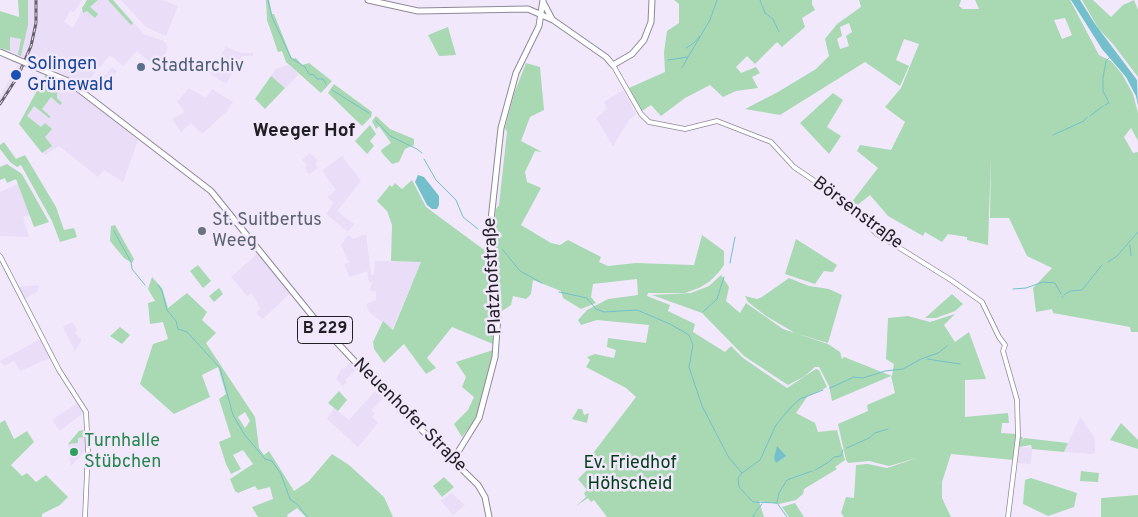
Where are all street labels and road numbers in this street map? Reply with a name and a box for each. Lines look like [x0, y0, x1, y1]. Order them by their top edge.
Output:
street label: Börsenstraße [808, 173, 906, 255]
street label: Platzhofstraße [480, 217, 508, 335]
road number: B 229 [298, 316, 352, 344]
street label: Neuenhofer Straße [348, 355, 470, 477]

